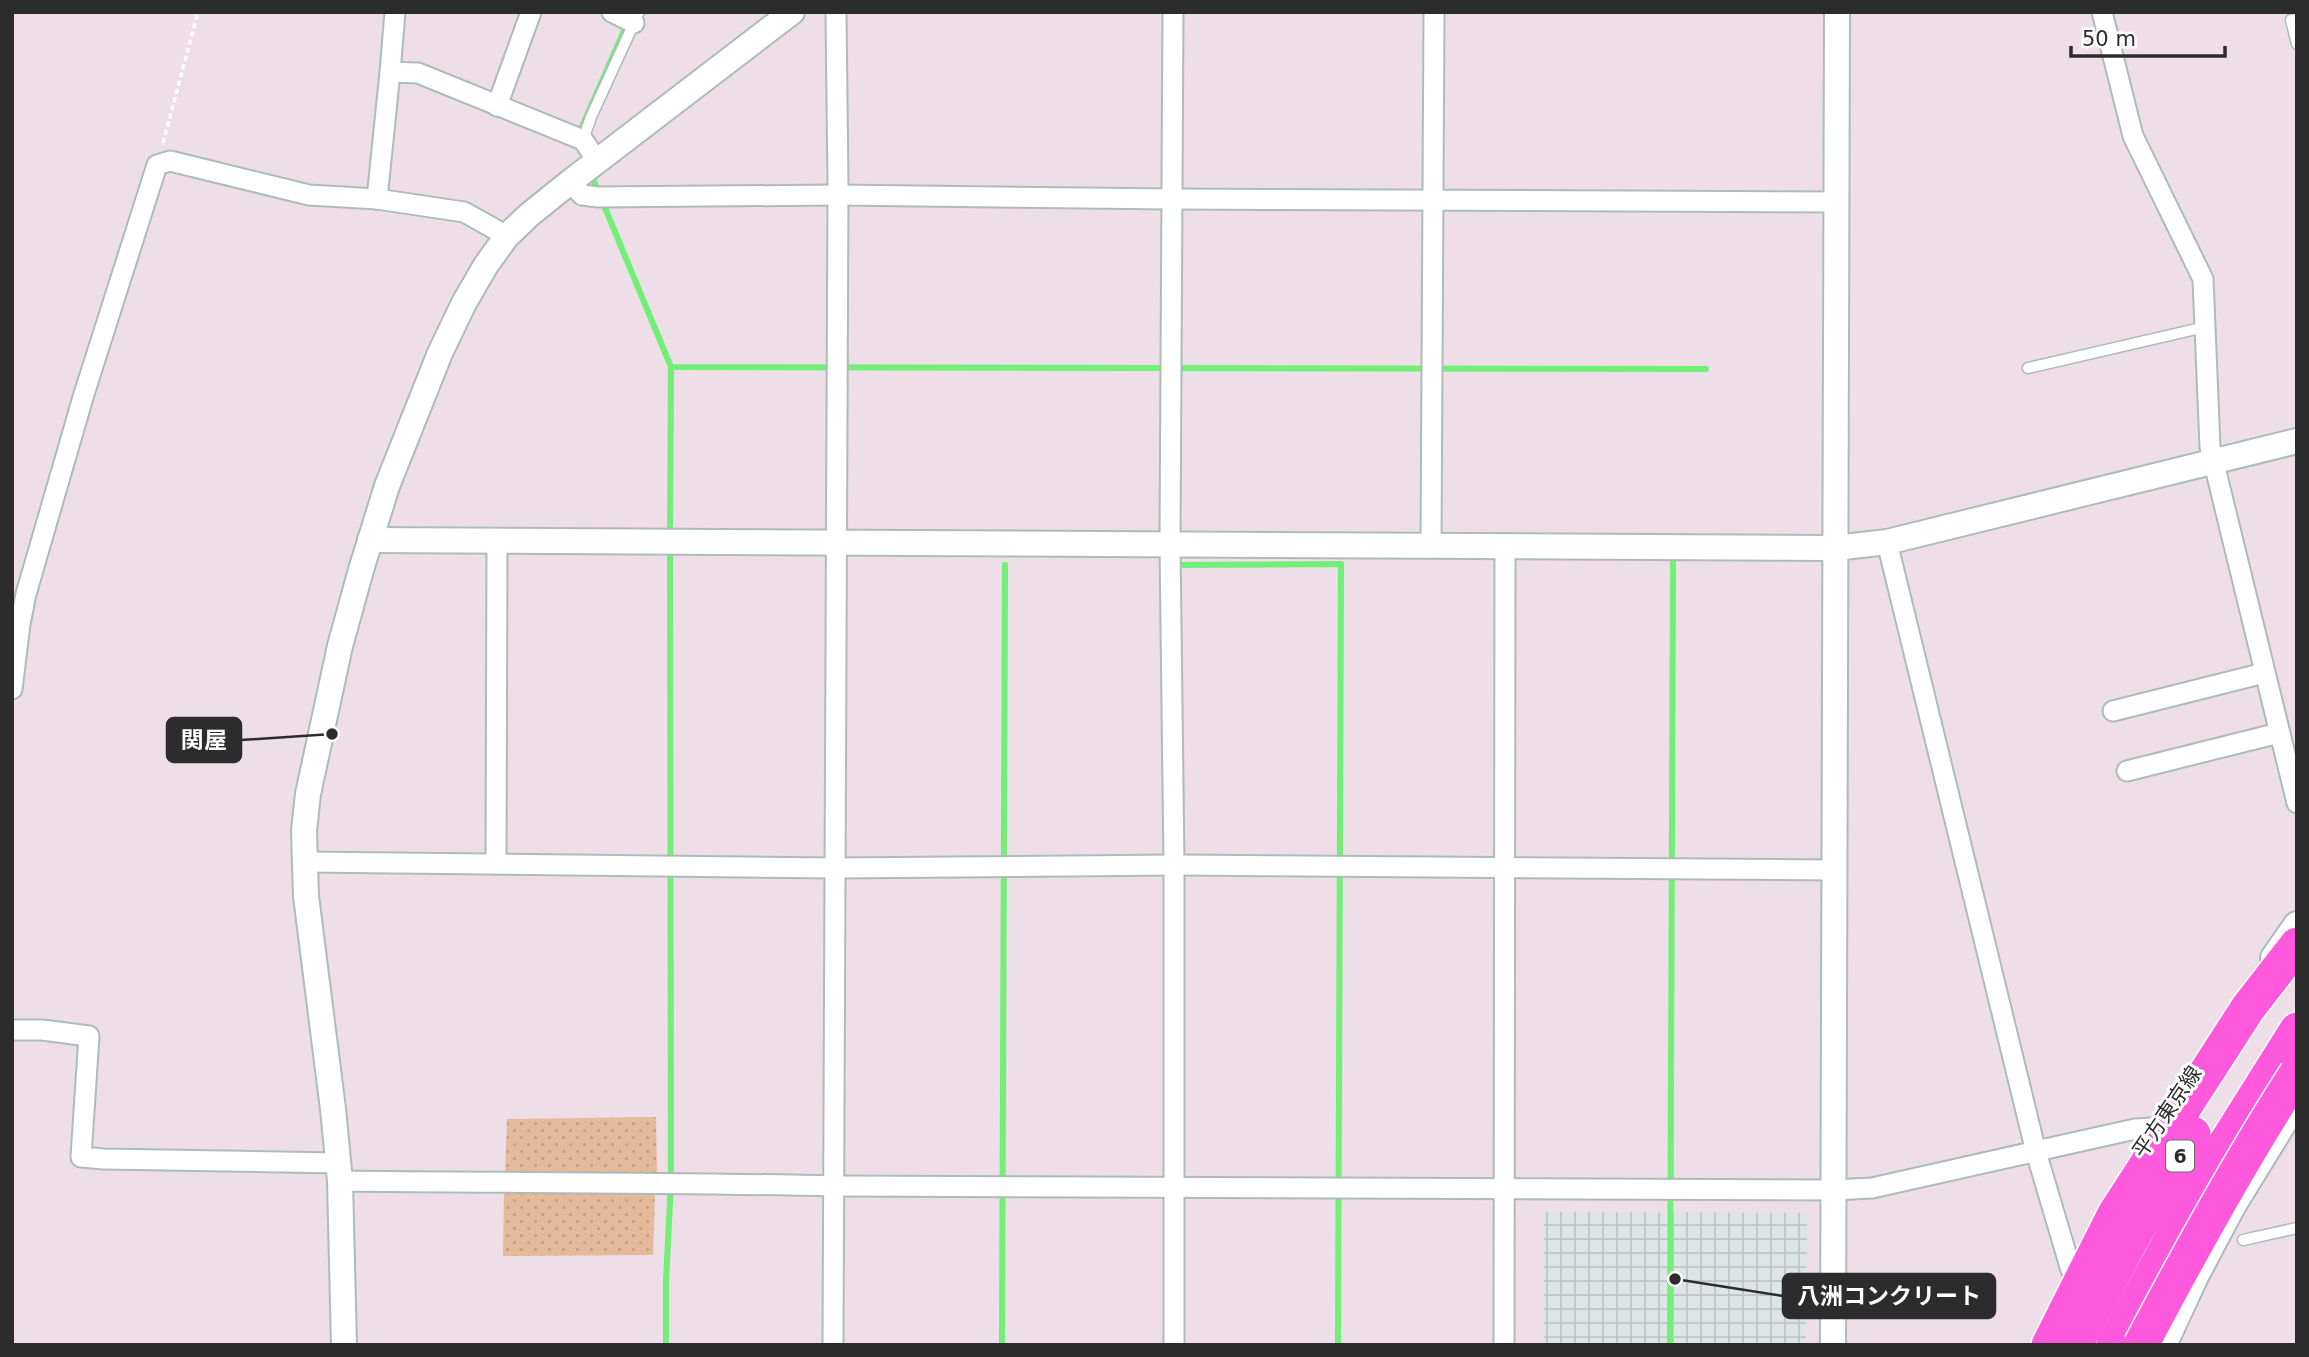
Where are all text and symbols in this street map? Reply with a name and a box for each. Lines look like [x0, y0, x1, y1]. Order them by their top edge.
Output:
scale bar [2071, 14, 2225, 58]
text: 50 m [2082, 27, 2136, 51]
callout: 関屋 [167, 718, 241, 762]
text: 関屋 [181, 727, 227, 753]
street label: 平方東京線 [2128, 1062, 2206, 1162]
road number: 6 [2166, 1140, 2194, 1172]
callout: 八洲コンクリート [1783, 1274, 1995, 1318]
text: 八洲コンクリート [1797, 1283, 1981, 1309]

